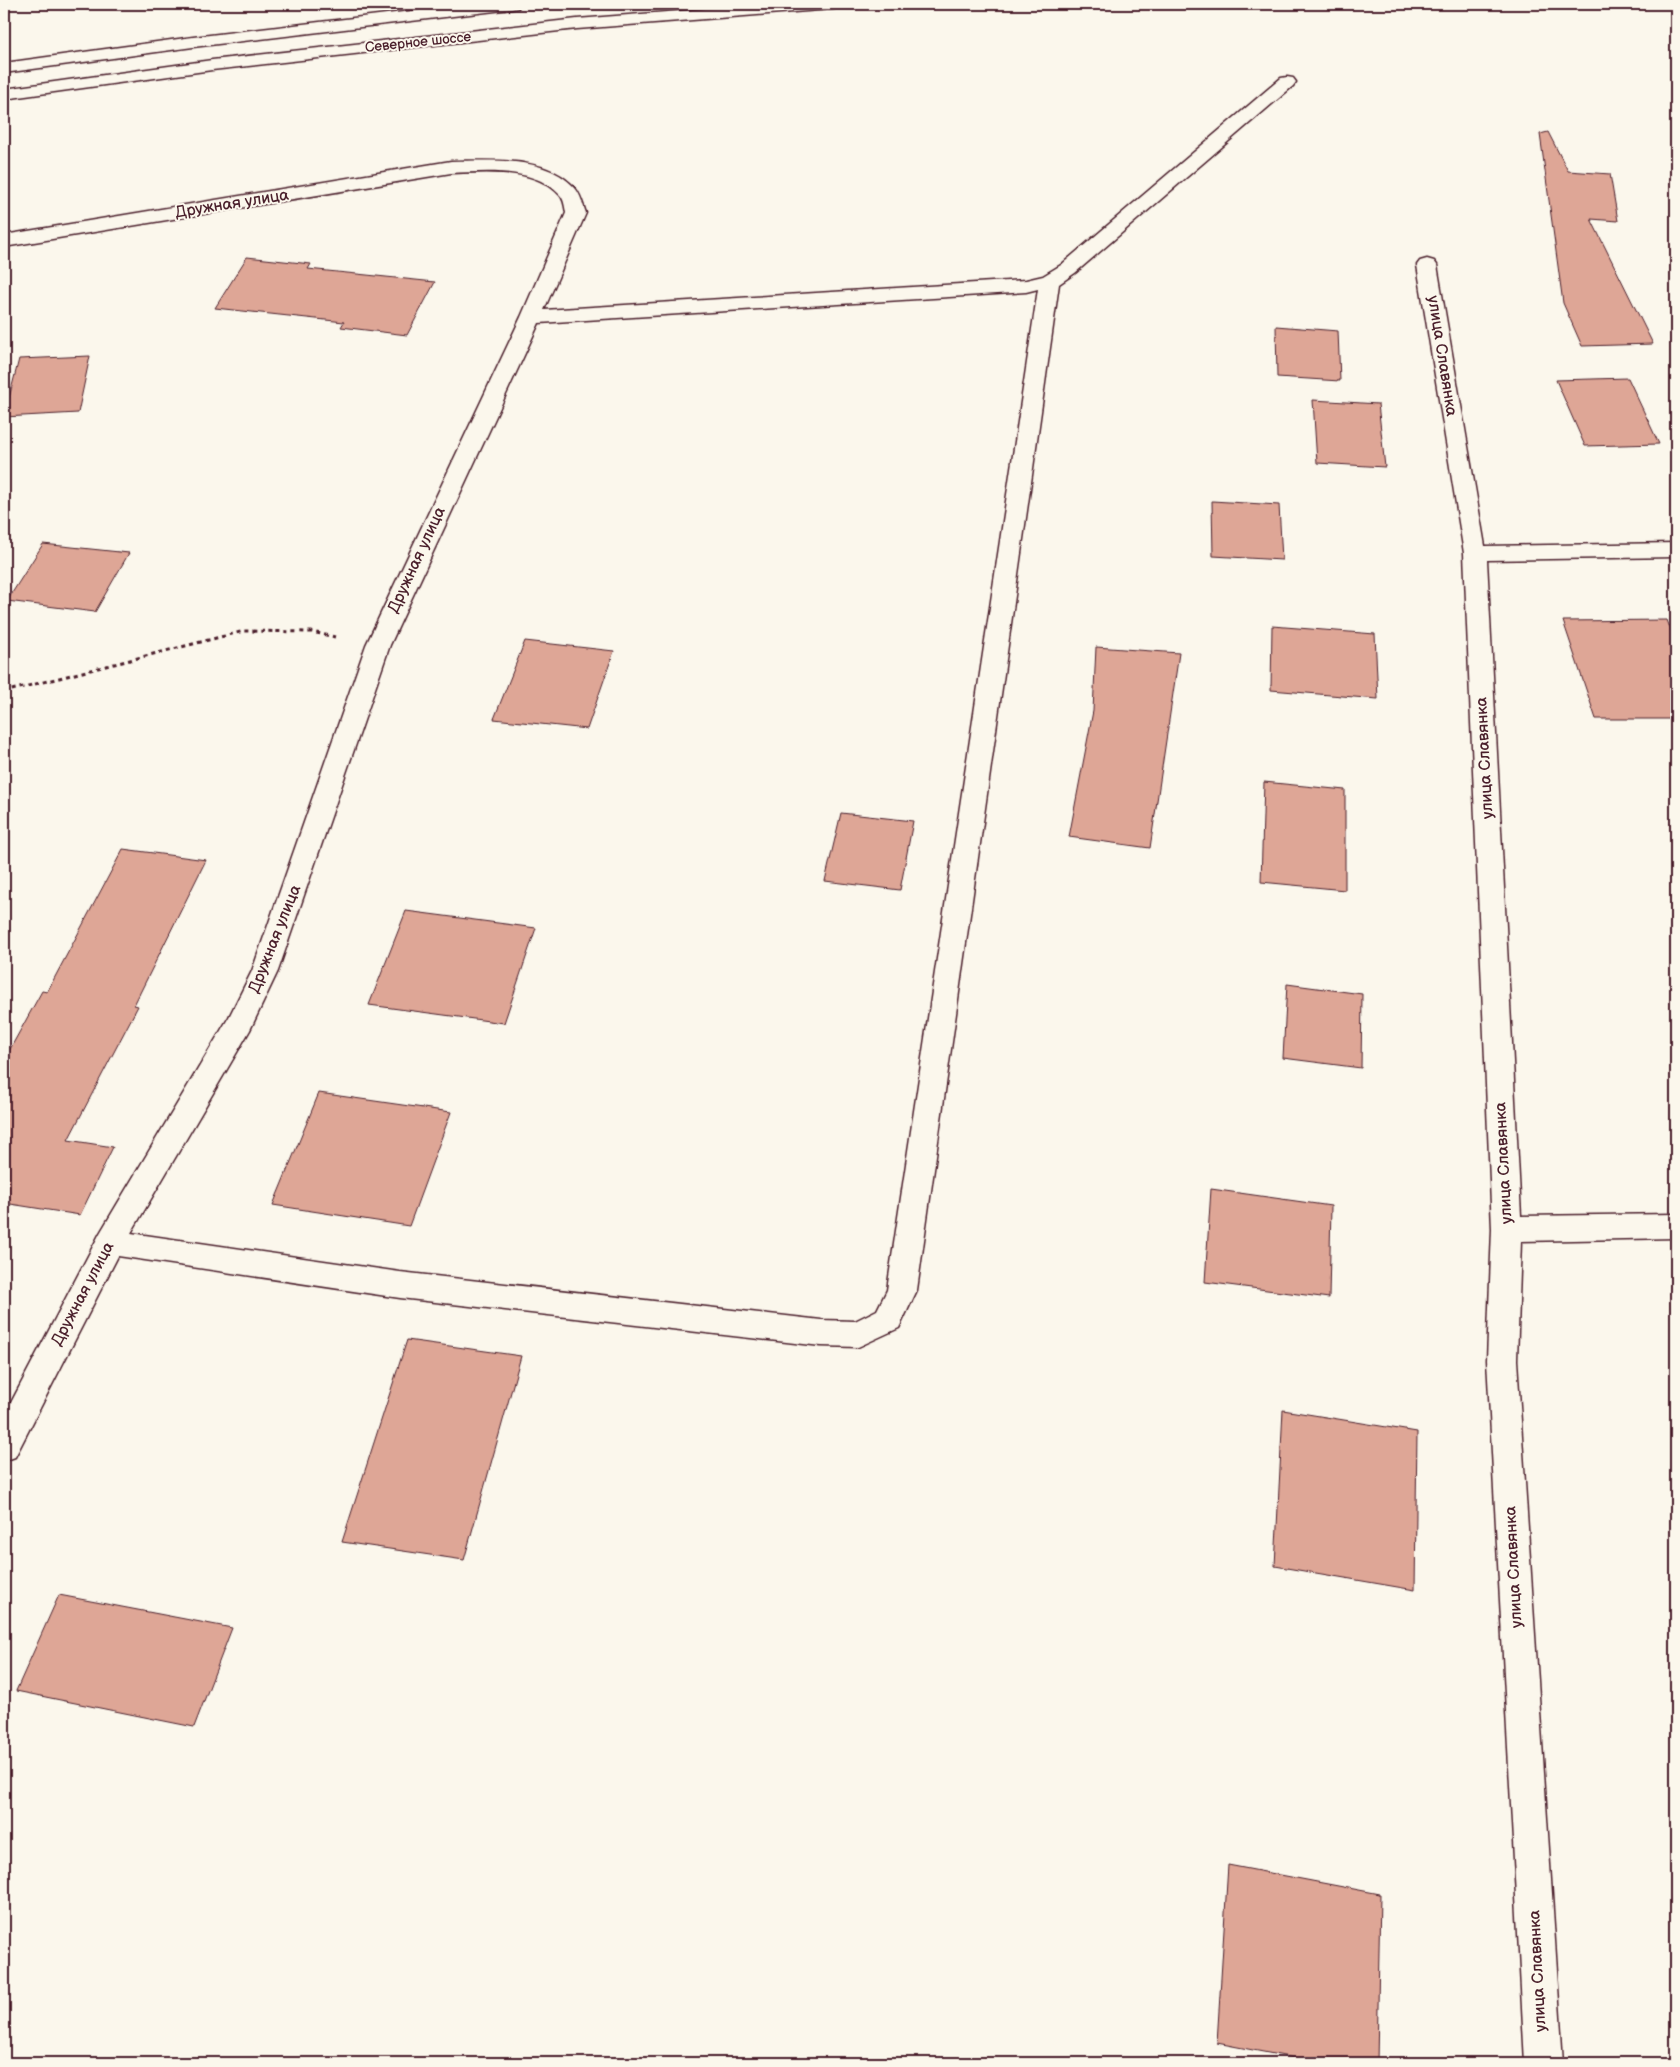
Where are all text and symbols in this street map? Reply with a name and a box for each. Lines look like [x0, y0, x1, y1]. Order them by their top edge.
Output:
street label: Северное шоссе [364, 28, 472, 56]
street label: Дружная улица [174, 186, 291, 222]
street label: улица Славянка [1423, 294, 1461, 418]
street label: Дружная улица [384, 503, 450, 616]
street label: улица Славянка [1472, 696, 1498, 819]
street label: Дружная улица [245, 882, 306, 996]
street label: улица Славянка [1491, 1101, 1517, 1224]
street label: Дружная улица [48, 1238, 119, 1349]
street label: улица Славянка [1501, 1505, 1527, 1628]
street label: улица Славянка [1525, 1909, 1551, 2032]

